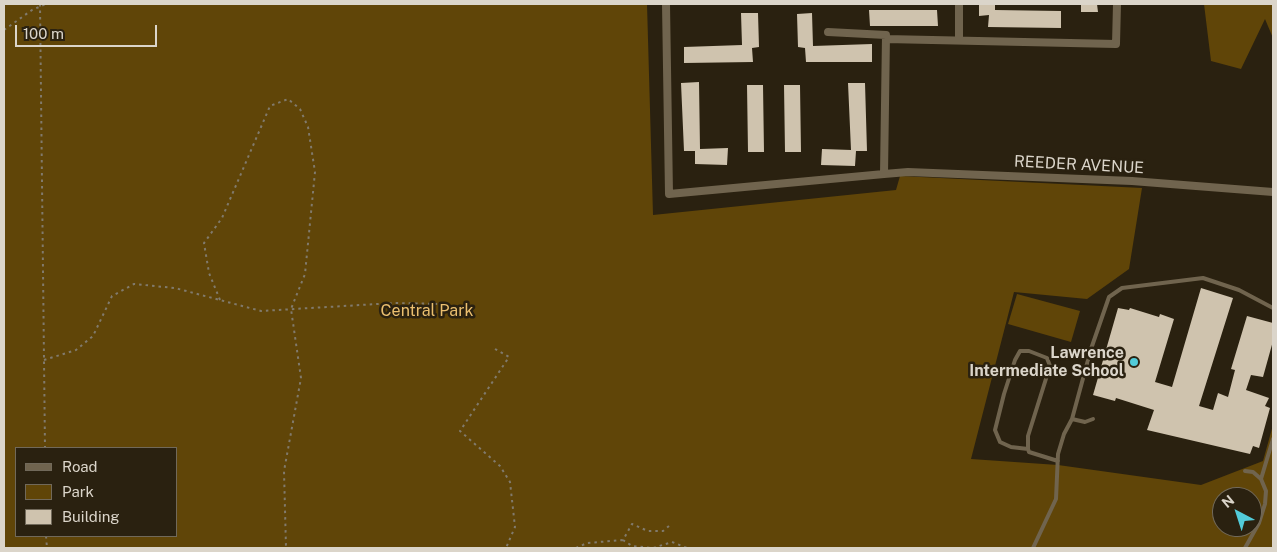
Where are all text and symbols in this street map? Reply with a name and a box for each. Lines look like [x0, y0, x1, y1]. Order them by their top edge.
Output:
scale bar [18, 15, 160, 47]
text: 100 m [23, 25, 64, 42]
street label: REEDER AVENUE [1013, 152, 1145, 178]
park label: Central Park [381, 301, 473, 321]
place label: Lawrence Intermediate School [969, 343, 1124, 381]
marker: Lawrence Intermediate School [1128, 356, 1140, 368]
legend [15, 447, 178, 537]
text: Road [62, 458, 98, 475]
text: Park [62, 483, 94, 500]
north arrow [1212, 487, 1262, 537]
text: N [1219, 492, 1237, 511]
text: Building [62, 508, 120, 525]

